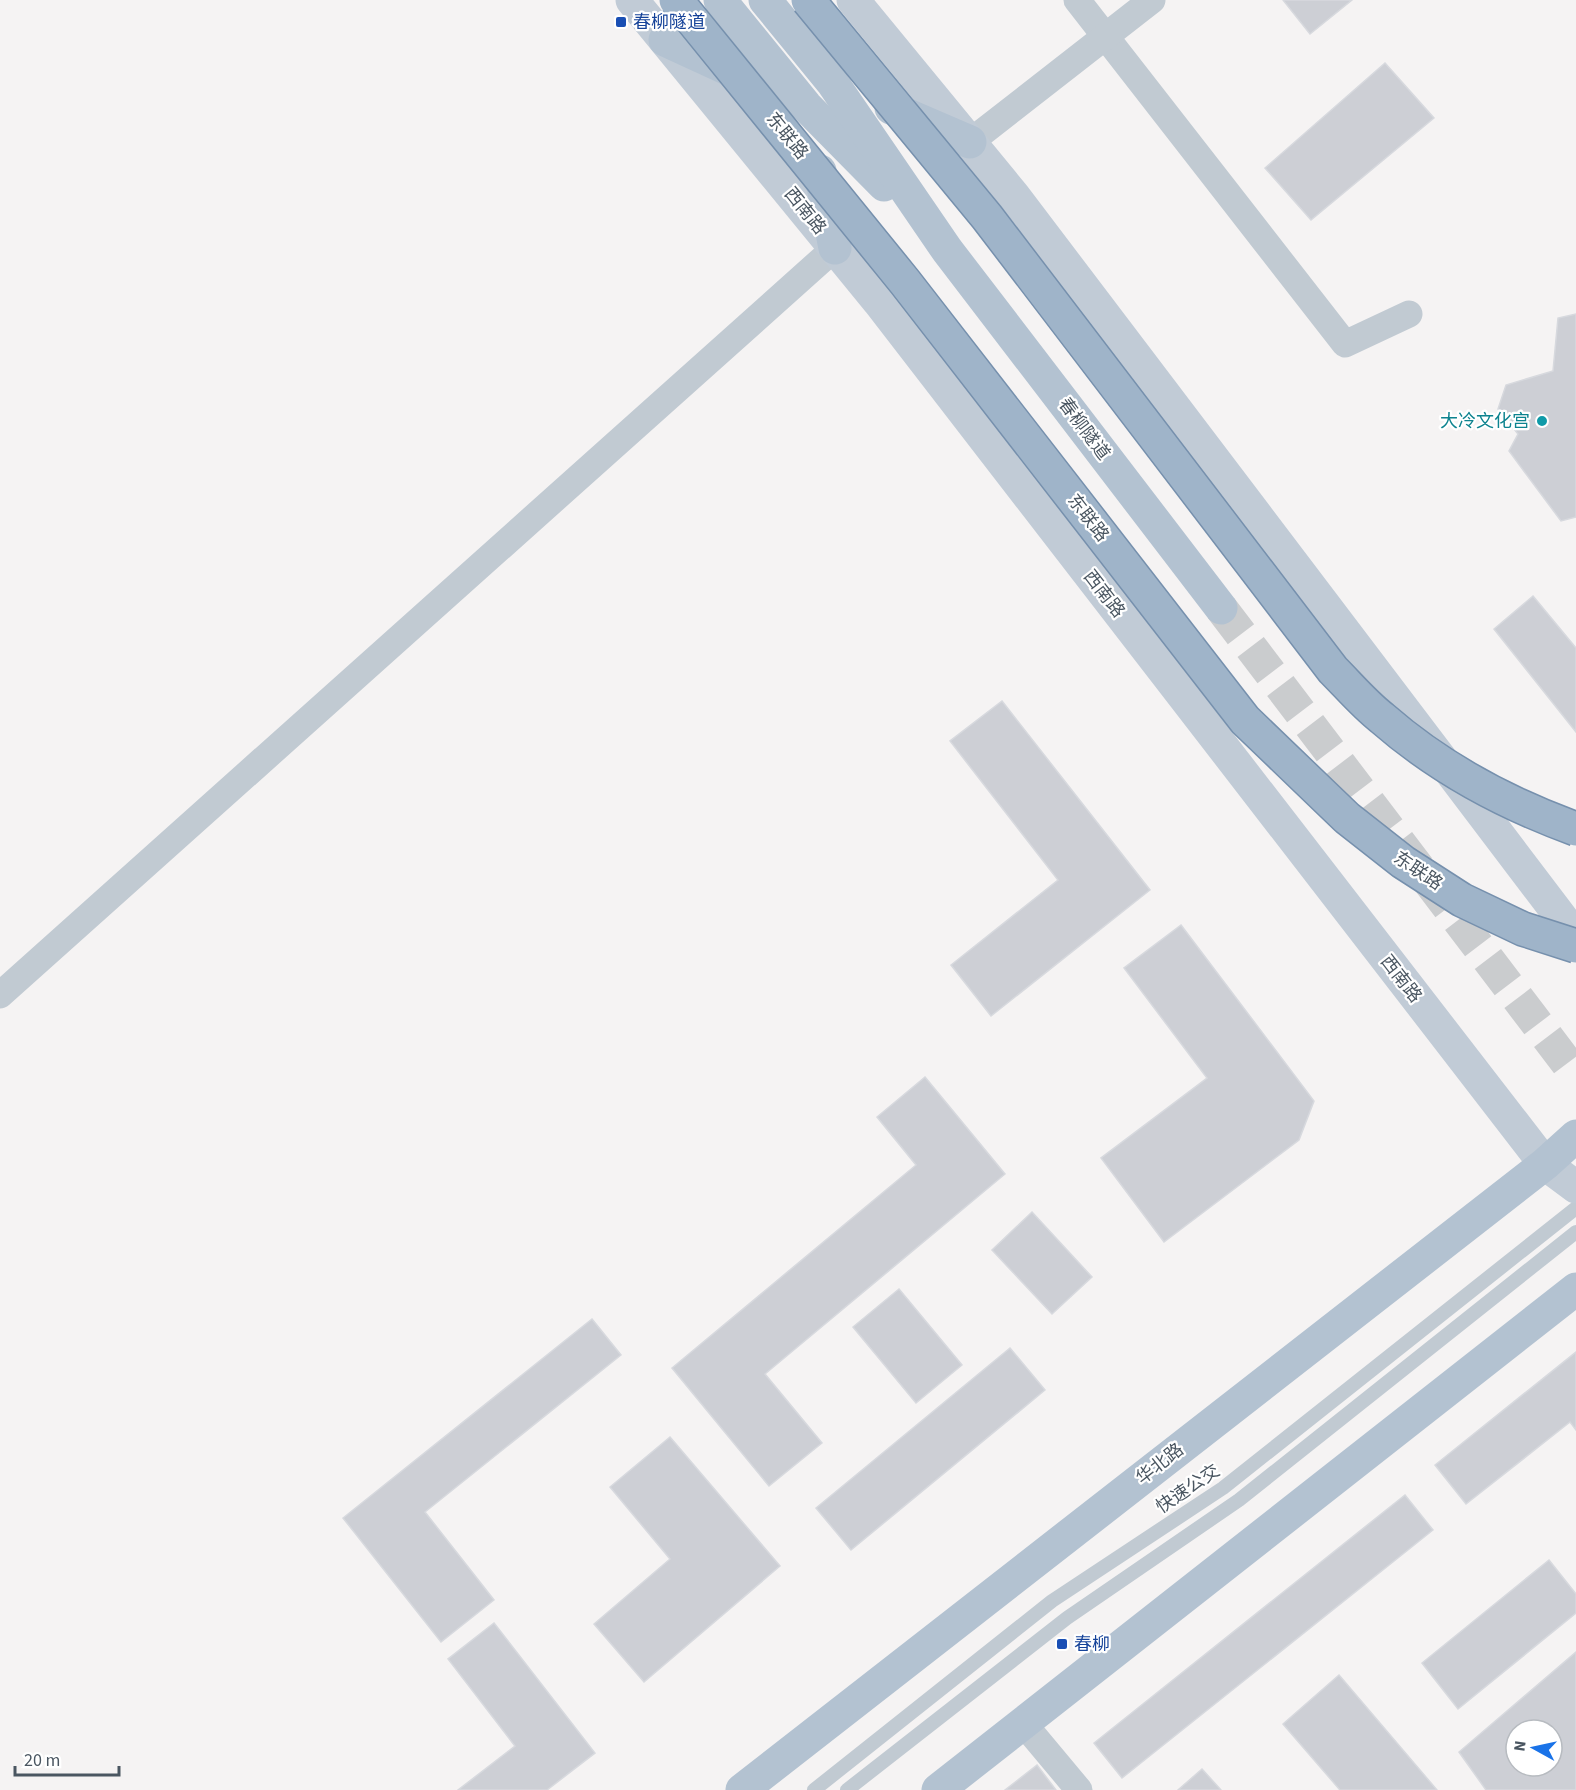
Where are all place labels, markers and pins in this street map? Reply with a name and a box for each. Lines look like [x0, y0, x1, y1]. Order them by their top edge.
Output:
place label: 春柳隧道 [633, 10, 705, 35]
marker: 春柳隧道 [614, 15, 628, 29]
place label: 大冷文化宫 [1440, 409, 1530, 434]
marker: 大冷文化宫 [1535, 414, 1549, 428]
place label: 春柳 [1074, 1632, 1110, 1657]
marker: 春柳 [1055, 1637, 1069, 1651]

